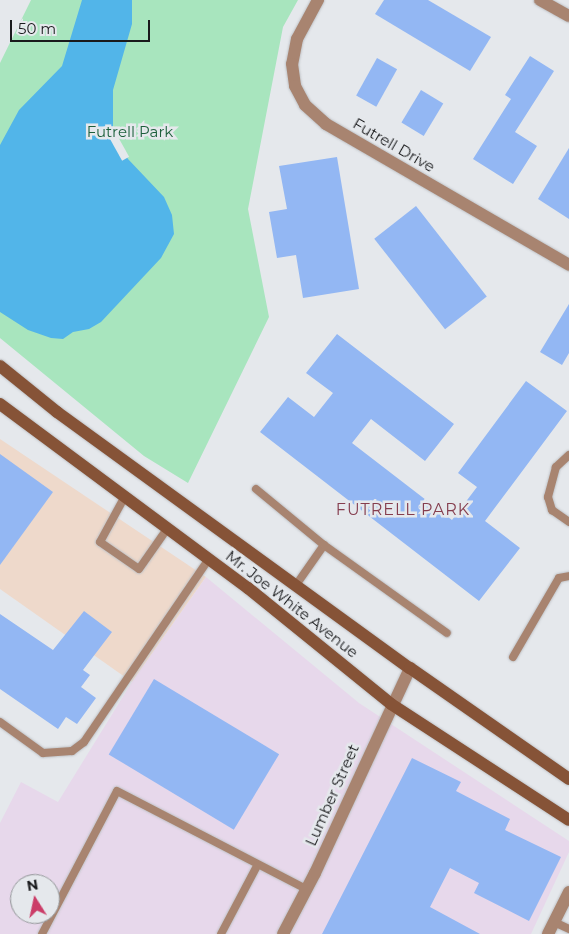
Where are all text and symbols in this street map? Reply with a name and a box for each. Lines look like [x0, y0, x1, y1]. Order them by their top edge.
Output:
scale bar [12, 10, 152, 42]
text: 50 m [18, 19, 56, 38]
street label: Futrell Drive [350, 114, 438, 176]
park label: Futrell Park [87, 123, 173, 141]
district label: FUTRELL PARK [334, 500, 472, 520]
street label: Mr. Joe White Avenue [222, 547, 362, 661]
street label: Lumber Street [302, 741, 362, 849]
north arrow [10, 874, 60, 924]
text: N [25, 875, 40, 895]

